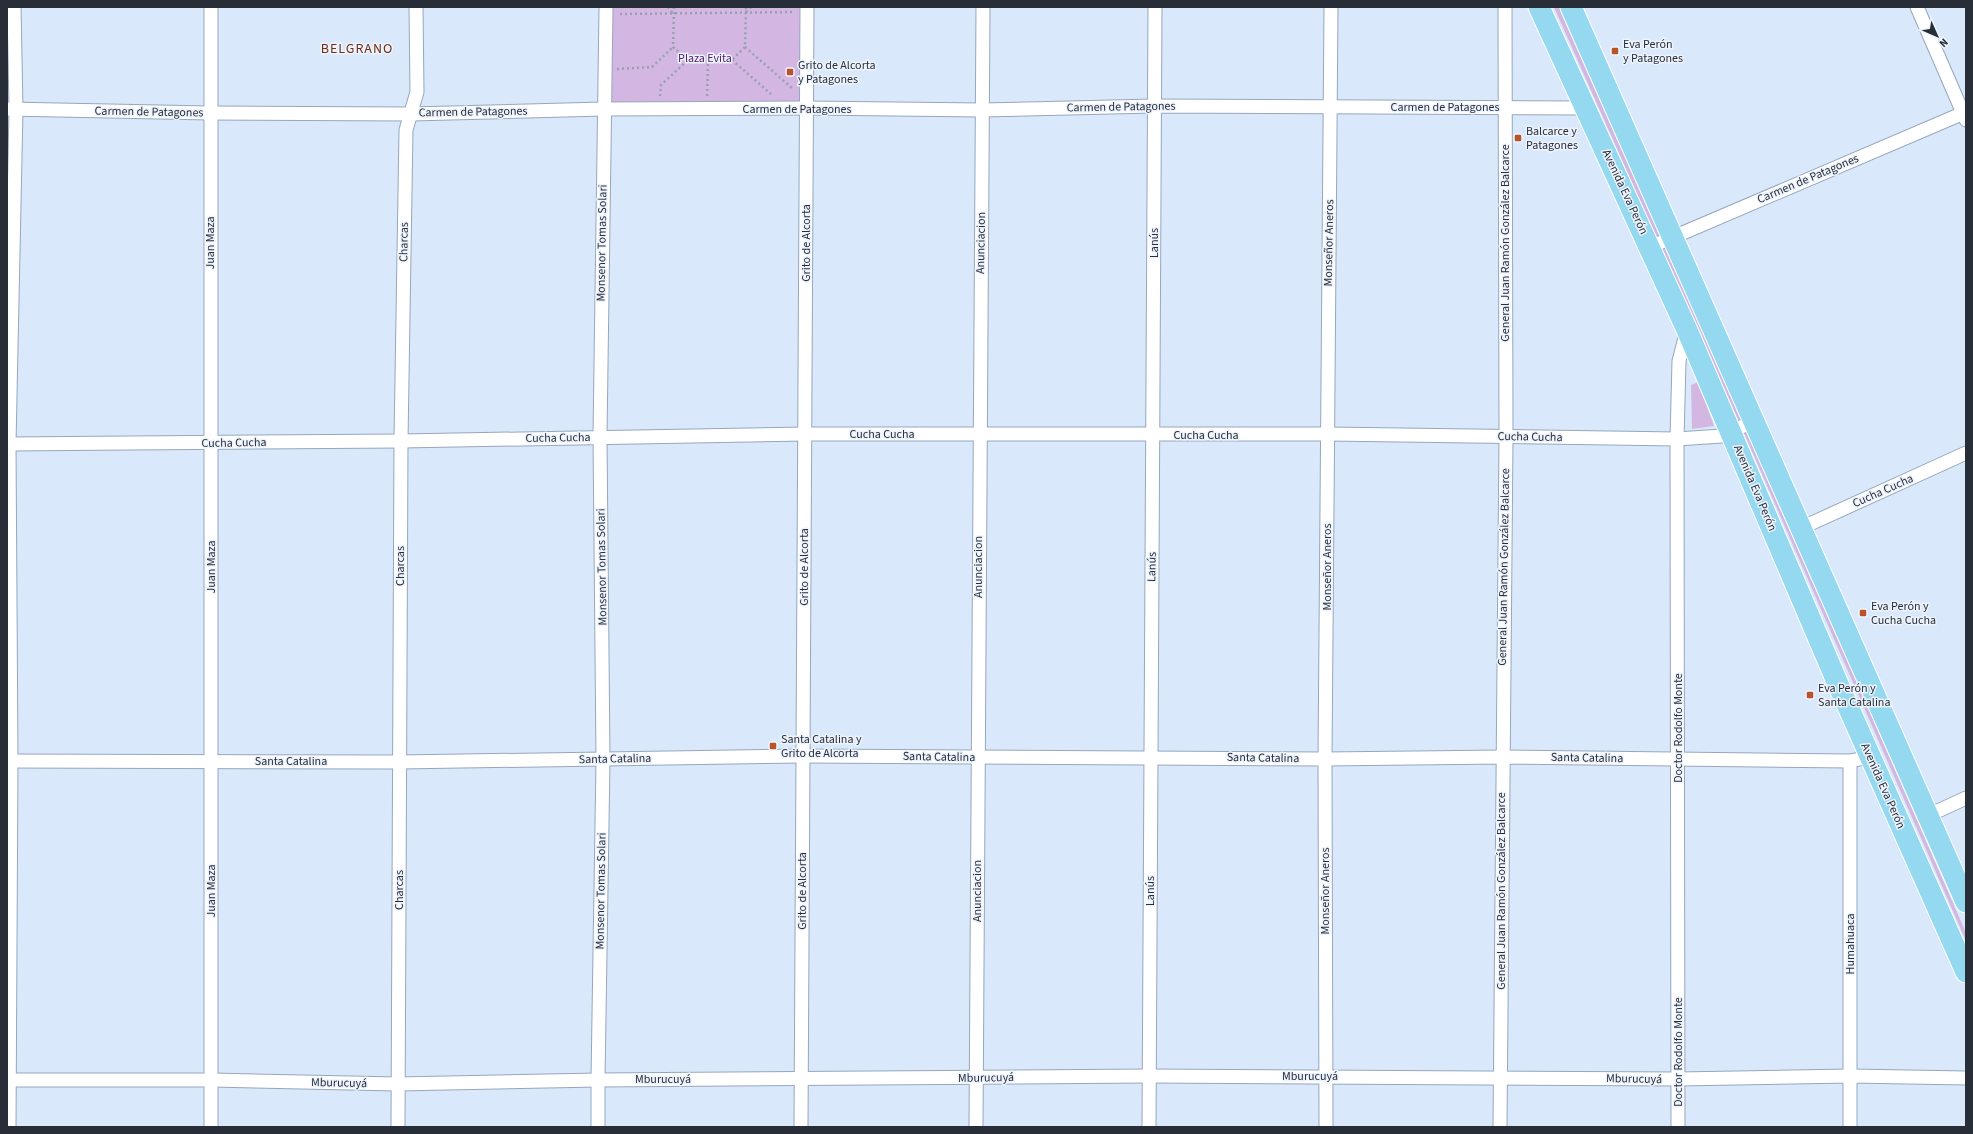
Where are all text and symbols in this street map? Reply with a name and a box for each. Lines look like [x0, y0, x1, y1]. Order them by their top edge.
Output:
north arrow [1917, 16, 1957, 56]
text: N [1936, 35, 1952, 51]
place label: Eva Perón y Patagones [1623, 36, 1683, 67]
district label: BELGRANO [321, 39, 393, 59]
marker: Eva Perón y Patagones [1610, 46, 1620, 56]
park label: Plaza Evita [678, 50, 732, 67]
place label: Grito de Alcorta y Patagones [798, 57, 876, 88]
marker: Grito de Alcorta y Patagones [785, 67, 795, 77]
street label: Carmen de Patagones [1066, 98, 1176, 116]
street label: Carmen de Patagones [1391, 99, 1499, 116]
street label: Carmen de Patagones [743, 101, 851, 118]
street label: Carmen de Patagones [94, 103, 204, 121]
street label: Carmen de Patagones [418, 103, 528, 121]
place label: Balcarce y Patagones [1526, 123, 1578, 154]
marker: Balcarce y Patagones [1513, 133, 1523, 143]
street label: General Juan Ramón González Balcarce [1497, 144, 1514, 342]
street label: Avenida Eva Perón [1598, 147, 1652, 237]
street label: Carmen de Patagones [1755, 150, 1861, 208]
street label: Monsenor Tomas Solari [592, 184, 612, 302]
street label: Monseñor Aneros [1320, 199, 1338, 287]
street label: Grito de Alcorta [798, 204, 815, 282]
street label: Anunciacion [972, 212, 990, 274]
street label: Juan Maza [202, 217, 219, 269]
street label: Charcas [395, 222, 413, 262]
street label: Lanús [1146, 228, 1163, 258]
street label: Cucha Cucha [849, 426, 915, 443]
street label: Cucha Cucha [1173, 427, 1239, 444]
street label: Cucha Cucha [1497, 428, 1563, 446]
street label: Cucha Cucha [525, 429, 591, 447]
street label: Cucha Cucha [201, 434, 267, 452]
street label: Avenida Eva Perón [1729, 442, 1781, 534]
street label: General Juan Ramón González Balcarce [1494, 468, 1514, 666]
street label: Cucha Cucha [1850, 470, 1916, 512]
street label: Monsenor Tomas Solari [592, 508, 612, 626]
street label: Monseñor Aneros [1319, 524, 1336, 611]
street label: Grito de Alcorta [796, 528, 813, 606]
street label: Anunciacion [970, 536, 987, 598]
street label: Juan Maza [203, 541, 220, 593]
street label: Charcas [392, 546, 409, 586]
street label: Lanús [1143, 552, 1161, 582]
place label: Eva Perón y Cucha Cucha [1871, 598, 1936, 629]
marker: Eva Perón y Cucha Cucha [1858, 608, 1868, 618]
street label: Doctor Rodolfo Monte [1670, 673, 1687, 783]
place label: Eva Perón y Santa Catalina [1818, 680, 1890, 711]
marker: Eva Perón y Santa Catalina [1805, 690, 1815, 700]
place label: Santa Catalina y Grito de Alcorta [781, 731, 862, 762]
street label: Avenida Eva Perón [1856, 740, 1910, 832]
marker: Santa Catalina y Grito de Alcorta [768, 741, 778, 751]
street label: Santa Catalina [903, 748, 975, 766]
street label: Santa Catalina [1227, 749, 1299, 767]
street label: Santa Catalina [1551, 749, 1623, 767]
street label: Santa Catalina [579, 750, 651, 768]
street label: Santa Catalina [255, 753, 327, 770]
street label: General Juan Ramón González Balcarce [1493, 792, 1510, 990]
street label: Monsenor Tomas Solari [591, 832, 611, 950]
street label: Monseñor Aneros [1317, 848, 1334, 935]
street label: Grito de Alcorta [794, 852, 811, 930]
street label: Anunciacion [969, 860, 986, 922]
street label: Juan Maza [203, 865, 220, 917]
street label: Charcas [391, 870, 408, 910]
street label: Lanús [1142, 876, 1159, 906]
street label: Humahuaca [1842, 914, 1859, 974]
street label: Doctor Rodolfo Monte [1670, 997, 1687, 1107]
street label: Mburucuyá [1282, 1068, 1338, 1085]
street label: Mburucuyá [958, 1069, 1014, 1087]
street label: Mburucuyá [1606, 1070, 1662, 1088]
street label: Mburucuyá [635, 1071, 691, 1088]
street label: Mburucuyá [311, 1074, 367, 1092]

